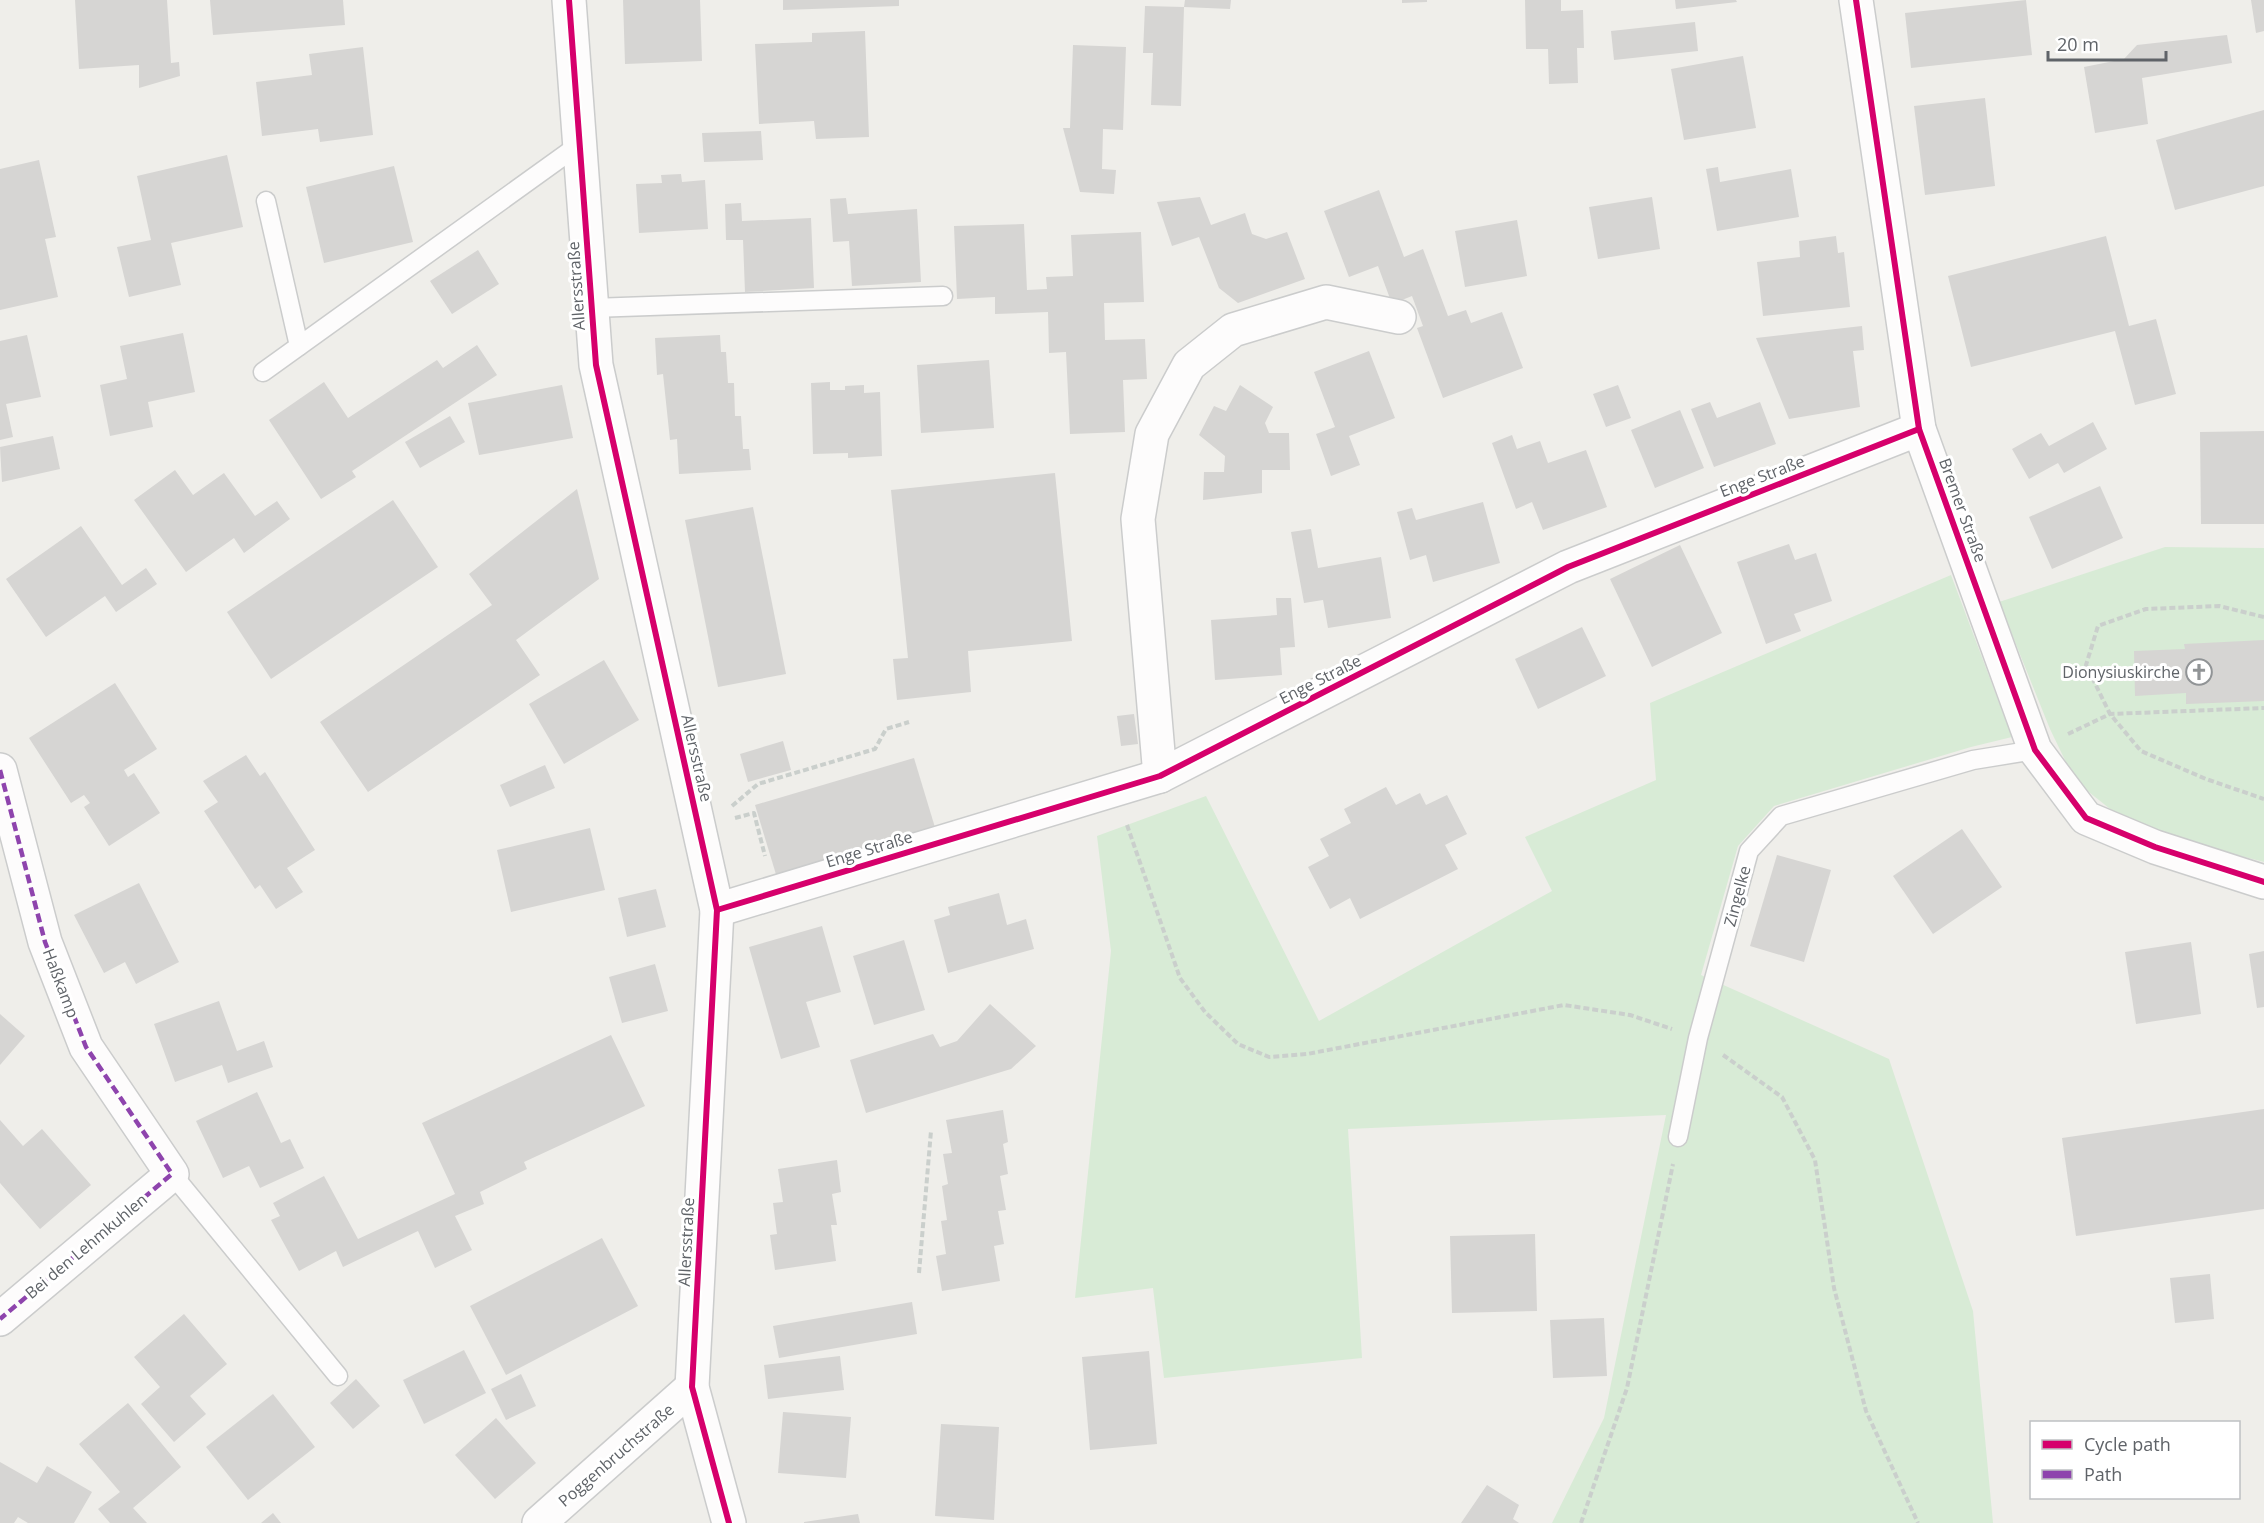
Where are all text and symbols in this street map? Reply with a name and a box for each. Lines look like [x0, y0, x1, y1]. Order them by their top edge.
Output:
scale bar [2048, 24, 2166, 62]
text: 20 m [2057, 32, 2099, 56]
street label: Allersstraße [562, 241, 590, 331]
street label: Enge Straße [1716, 450, 1808, 502]
street label: Bremer Straße [1934, 455, 1992, 565]
street label: Enge Straße [1275, 649, 1365, 709]
church icon: Dionysiuskirche [2184, 657, 2214, 687]
place label: Dionysiuskirche [2062, 661, 2180, 683]
street label: Allersstraße [676, 712, 718, 804]
street label: Enge Straße [823, 825, 915, 873]
street label: Zingelke [1718, 863, 1756, 929]
street label: Haßkamp [38, 945, 84, 1021]
street label: Bei den Lehmkuhlen [20, 1188, 152, 1304]
street label: Allersstraße [673, 1197, 699, 1287]
street label: Poggenbruchstraße [553, 1399, 679, 1511]
legend [2030, 1421, 2240, 1499]
text: Cycle path [2084, 1432, 2171, 1456]
text: Path [2084, 1462, 2122, 1486]

